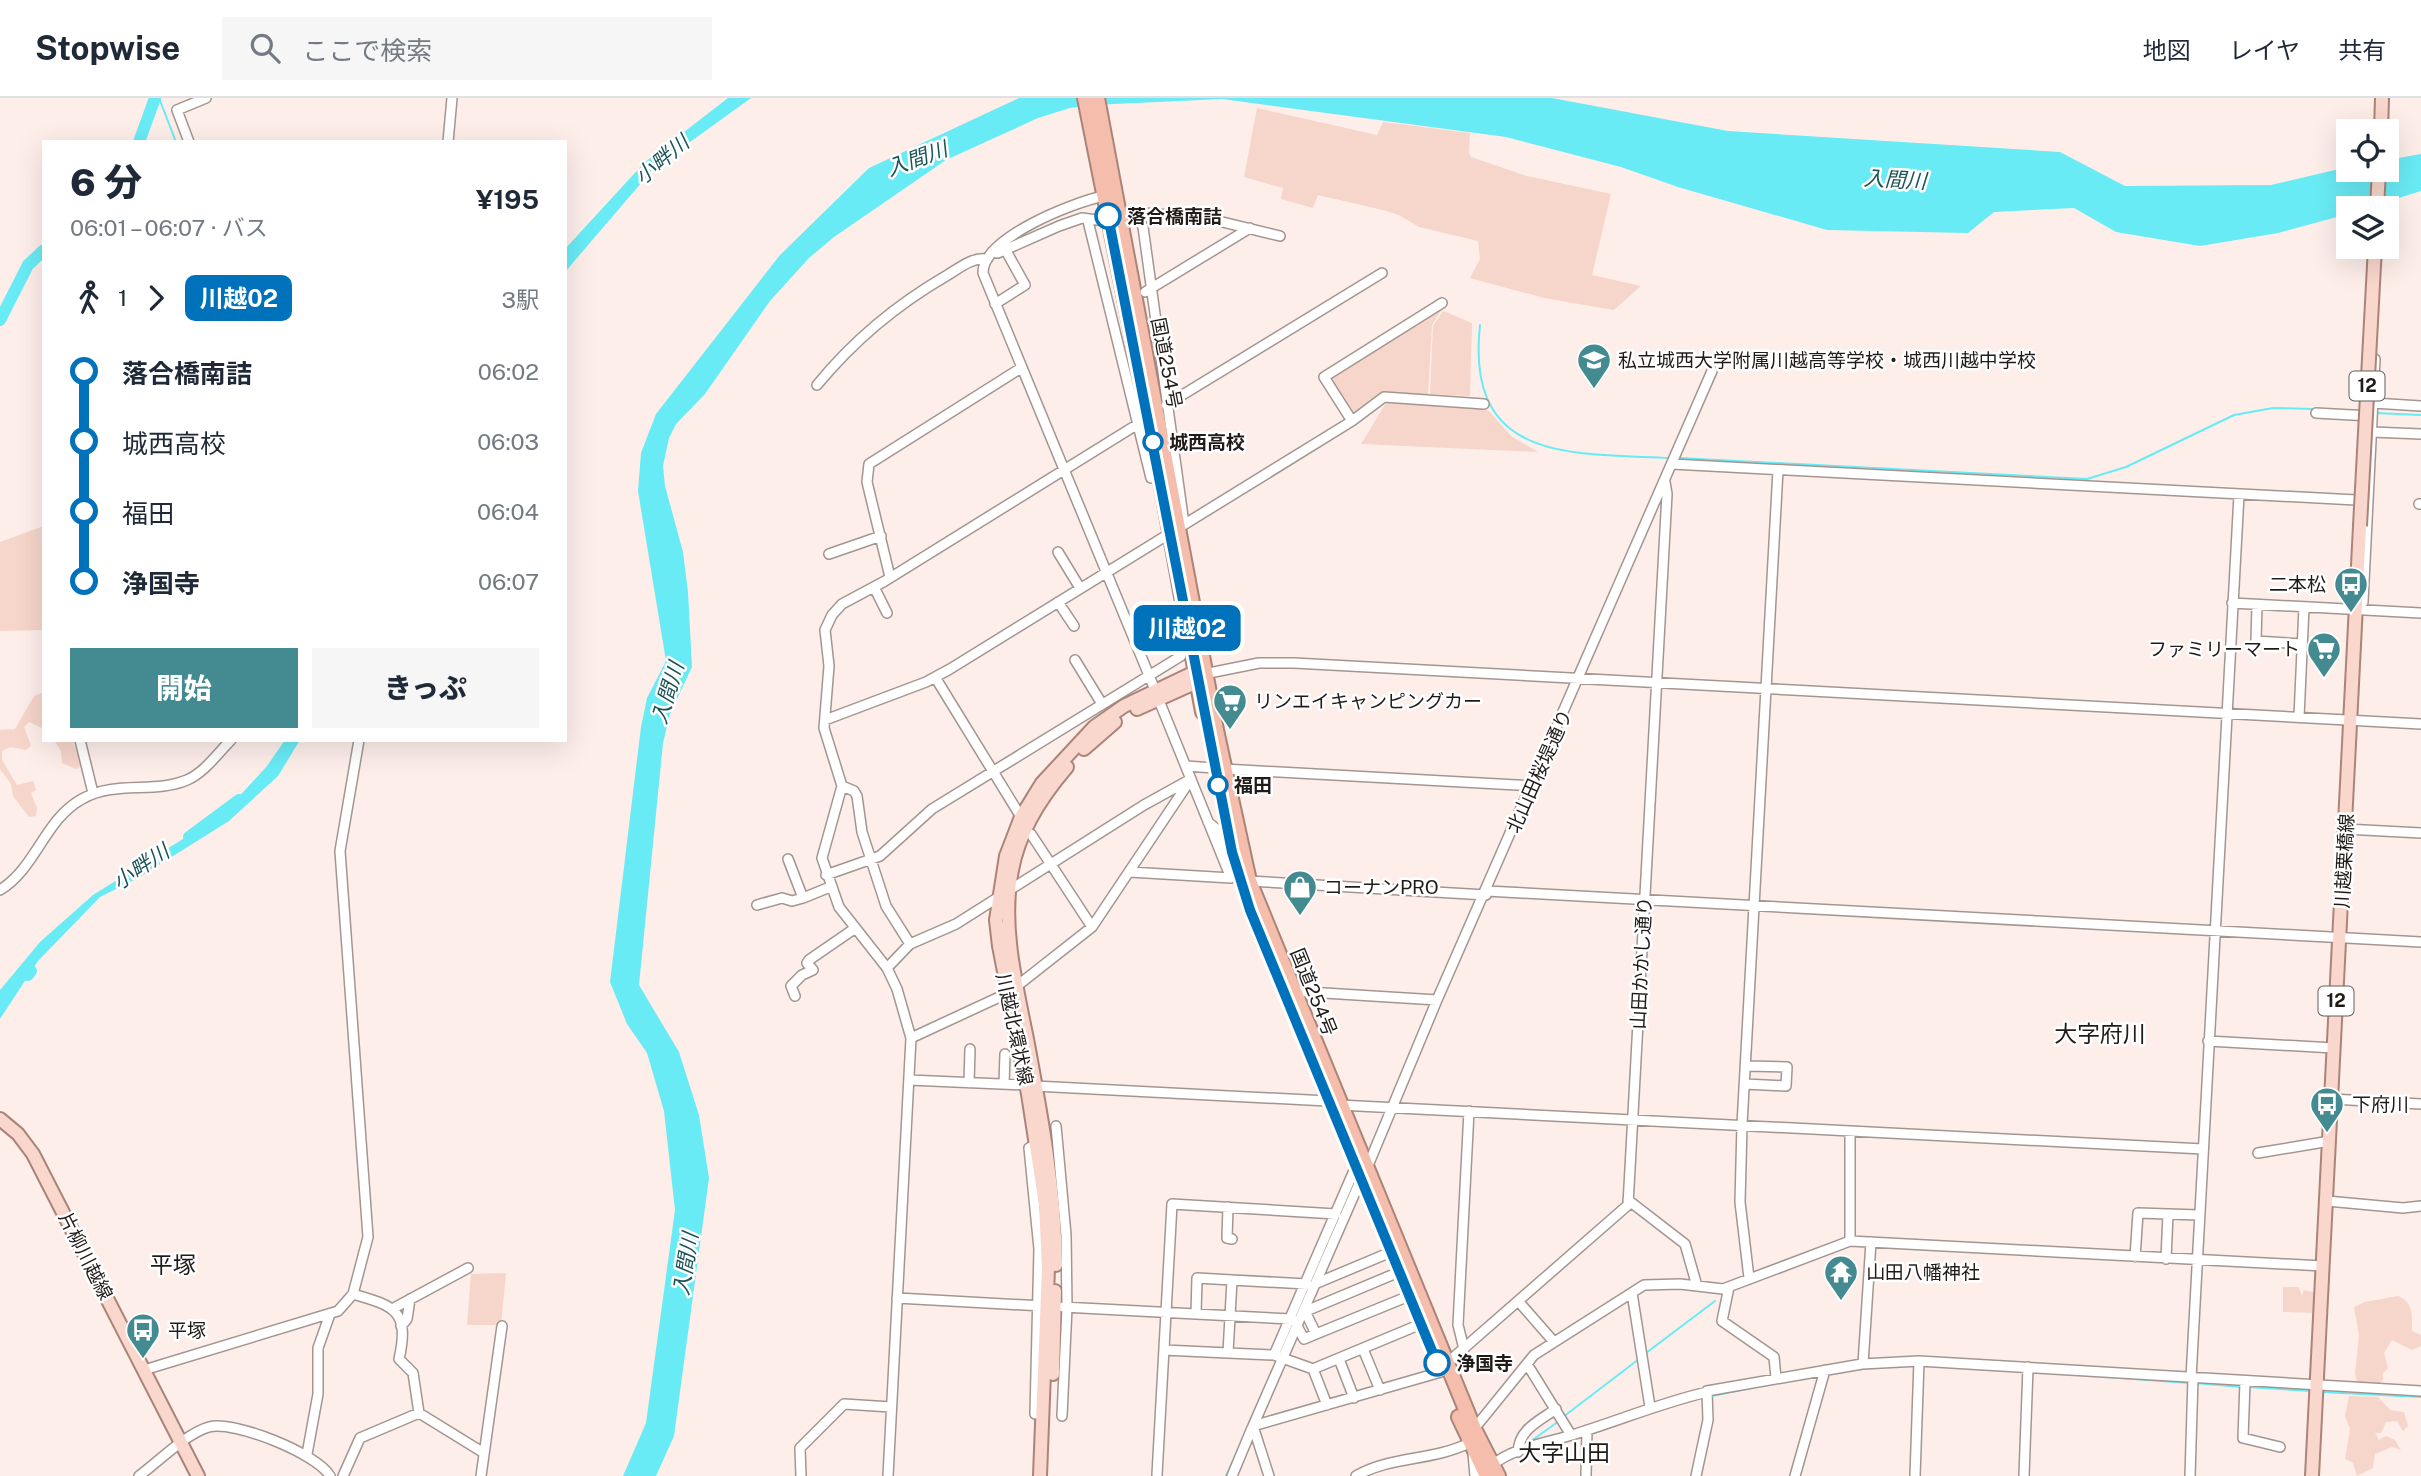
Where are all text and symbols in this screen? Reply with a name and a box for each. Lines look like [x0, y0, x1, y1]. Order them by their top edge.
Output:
search box [222, 17, 712, 80]
text: Stopwise [35, 29, 180, 67]
icon: search [246, 29, 284, 67]
text: ここで検索 [302, 35, 432, 66]
text: 地図 [2143, 36, 2191, 64]
text: レイヤ [2229, 36, 2300, 64]
text: 共有 [2338, 36, 2386, 64]
map controls [2336, 119, 2399, 259]
button: locate [2336, 119, 2399, 182]
water label: 小畔川 [630, 129, 695, 189]
water label: 入間川 [883, 135, 953, 181]
text: 6 分 [70, 160, 142, 205]
water label: 入間川 [1863, 165, 1929, 194]
text: ¥195 [476, 184, 539, 215]
button: layers [2336, 196, 2399, 259]
marker: 落合橋南詰 [1095, 203, 1121, 229]
place label: 落合橋南詰 [1127, 205, 1222, 227]
text: 06:01 – 06:07 · バス [70, 214, 268, 241]
icon: walk [70, 279, 108, 317]
icon: forward [137, 279, 175, 317]
text: 1 [118, 284, 127, 311]
text: 川越02 [199, 284, 278, 312]
text: 3駅 [502, 286, 539, 313]
street label: 国道254号 [1147, 316, 1187, 410]
school or university icon: 私立城西大学附属川越高等学校・城西川越中学校 [1575, 341, 1613, 390]
place label: 私立城西大学附属川越高等学校・城西川越中学校 [1618, 349, 2036, 371]
text: 落合橋南詰 [122, 358, 252, 389]
text: 06:02 [478, 358, 539, 385]
road number: 12 [2350, 372, 2384, 400]
text: 城西高校 [122, 428, 226, 459]
text: 06:03 [477, 428, 539, 455]
place label: 城西高校 [1169, 431, 1245, 453]
marker: 城西高校 [1143, 432, 1163, 452]
text: 福田 [122, 498, 174, 529]
text: 06:04 [477, 498, 539, 525]
bus stop icon: 二本松 [2332, 565, 2370, 614]
text: 浄国寺 [122, 568, 200, 599]
text: 06:07 [478, 568, 539, 595]
place label: 二本松 [2269, 573, 2326, 595]
line badge: 川越02 [1138, 605, 1236, 651]
text: 川越02 [1148, 614, 1226, 642]
supermarket icon: ファミリーマート [2305, 630, 2343, 679]
place label: ファミリーマート [2148, 638, 2300, 660]
button: 開始 [70, 648, 298, 728]
button: きっぷ [312, 648, 539, 728]
water label: 入間川 [646, 657, 689, 727]
supermarket icon: リンエイキャンピングカー [1211, 682, 1249, 731]
place label: リンエイキャンピングカー [1254, 690, 1482, 712]
street label: 北山田桜堤通り [1502, 706, 1576, 836]
place label: 福田 [1234, 774, 1272, 796]
marker: 福田 [1208, 775, 1228, 795]
street label: 川越栗橋線 [2331, 813, 2357, 909]
water label: 小畔川 [108, 837, 175, 895]
shop icon: コーナンPRO [1281, 868, 1319, 917]
place label: コーナンPRO [1324, 876, 1439, 898]
street label: 山田かかし通り [1627, 896, 1655, 1030]
street label: 国道254号 [1286, 945, 1342, 1039]
street label: 川越北環状線 [992, 971, 1038, 1087]
road number: 12 [2318, 986, 2354, 1016]
district label: 大字府川 [2054, 1020, 2146, 1047]
bus stop icon: 下府川 [2308, 1085, 2346, 1134]
place label: 下府川 [2352, 1093, 2409, 1115]
street label: 片柳川越線 [55, 1209, 117, 1303]
water label: 入間川 [668, 1229, 703, 1297]
district label: 平塚 [150, 1251, 196, 1278]
temple icon: 山田八幡神社 [1822, 1253, 1860, 1302]
place label: 山田八幡神社 [1866, 1261, 1980, 1283]
bus stop icon: 平塚 [124, 1311, 162, 1360]
place label: 平塚 [168, 1319, 206, 1341]
marker: 浄国寺 [1424, 1350, 1450, 1376]
place label: 浄国寺 [1456, 1352, 1513, 1374]
district label: 大字山田 [1518, 1439, 1610, 1466]

